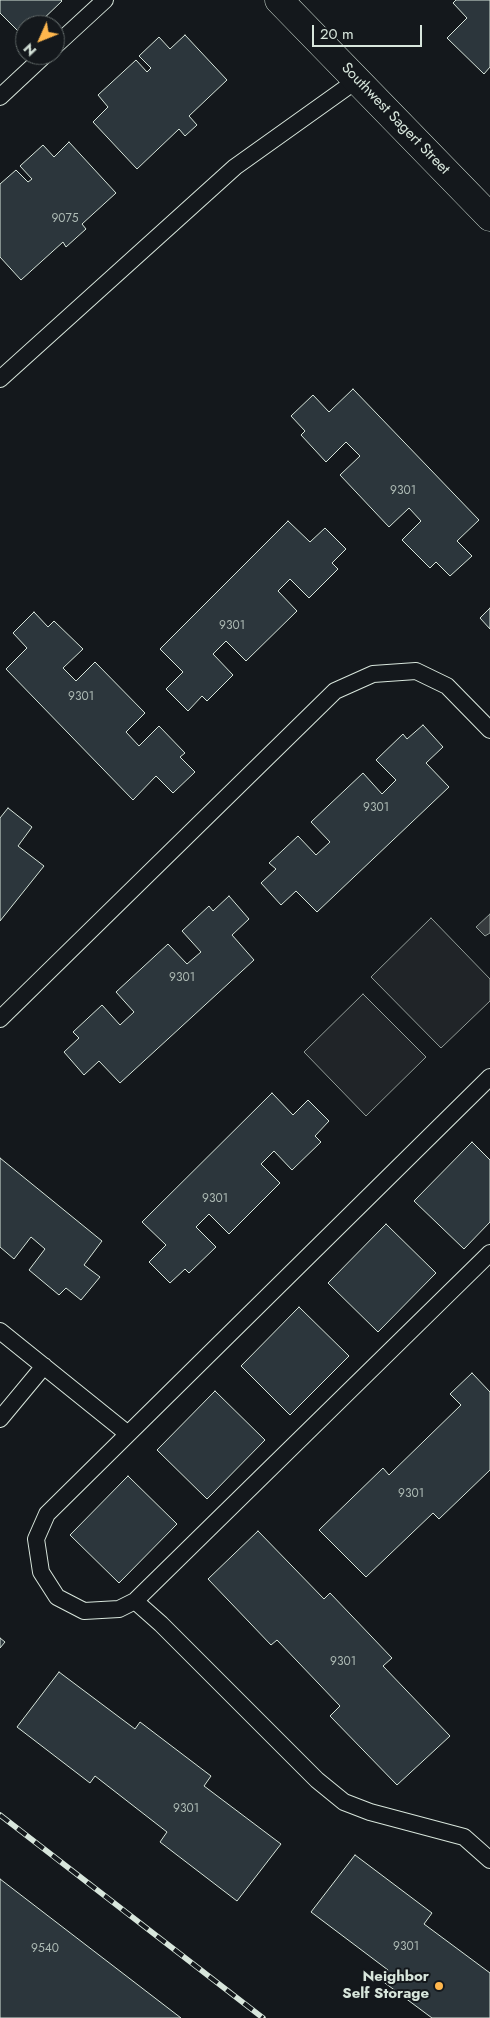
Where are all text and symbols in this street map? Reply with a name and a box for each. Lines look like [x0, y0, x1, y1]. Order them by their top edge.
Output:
north arrow [15, 15, 65, 65]
scale bar [315, 15, 425, 47]
text: 20 m [320, 23, 354, 45]
text: N [19, 39, 41, 61]
street label: Southwest Sagert Street [337, 59, 453, 179]
house number: 9075 [51, 212, 79, 226]
house number: 9301 [390, 484, 416, 498]
house number: 9301 [219, 619, 245, 633]
house number: 9301 [68, 690, 94, 704]
house number: 9301 [363, 801, 389, 815]
house number: 9301 [169, 971, 195, 985]
house number: 9301 [202, 1192, 228, 1206]
house number: 9301 [398, 1487, 424, 1501]
house number: 9301 [330, 1655, 356, 1669]
house number: 9301 [173, 1802, 199, 1816]
house number: 9301 [393, 1940, 419, 1954]
house number: 9540 [31, 1942, 59, 1956]
place label: Neighbor Self Storage [342, 1968, 429, 2003]
marker: Neighbor Self Storage [433, 1980, 445, 1992]

